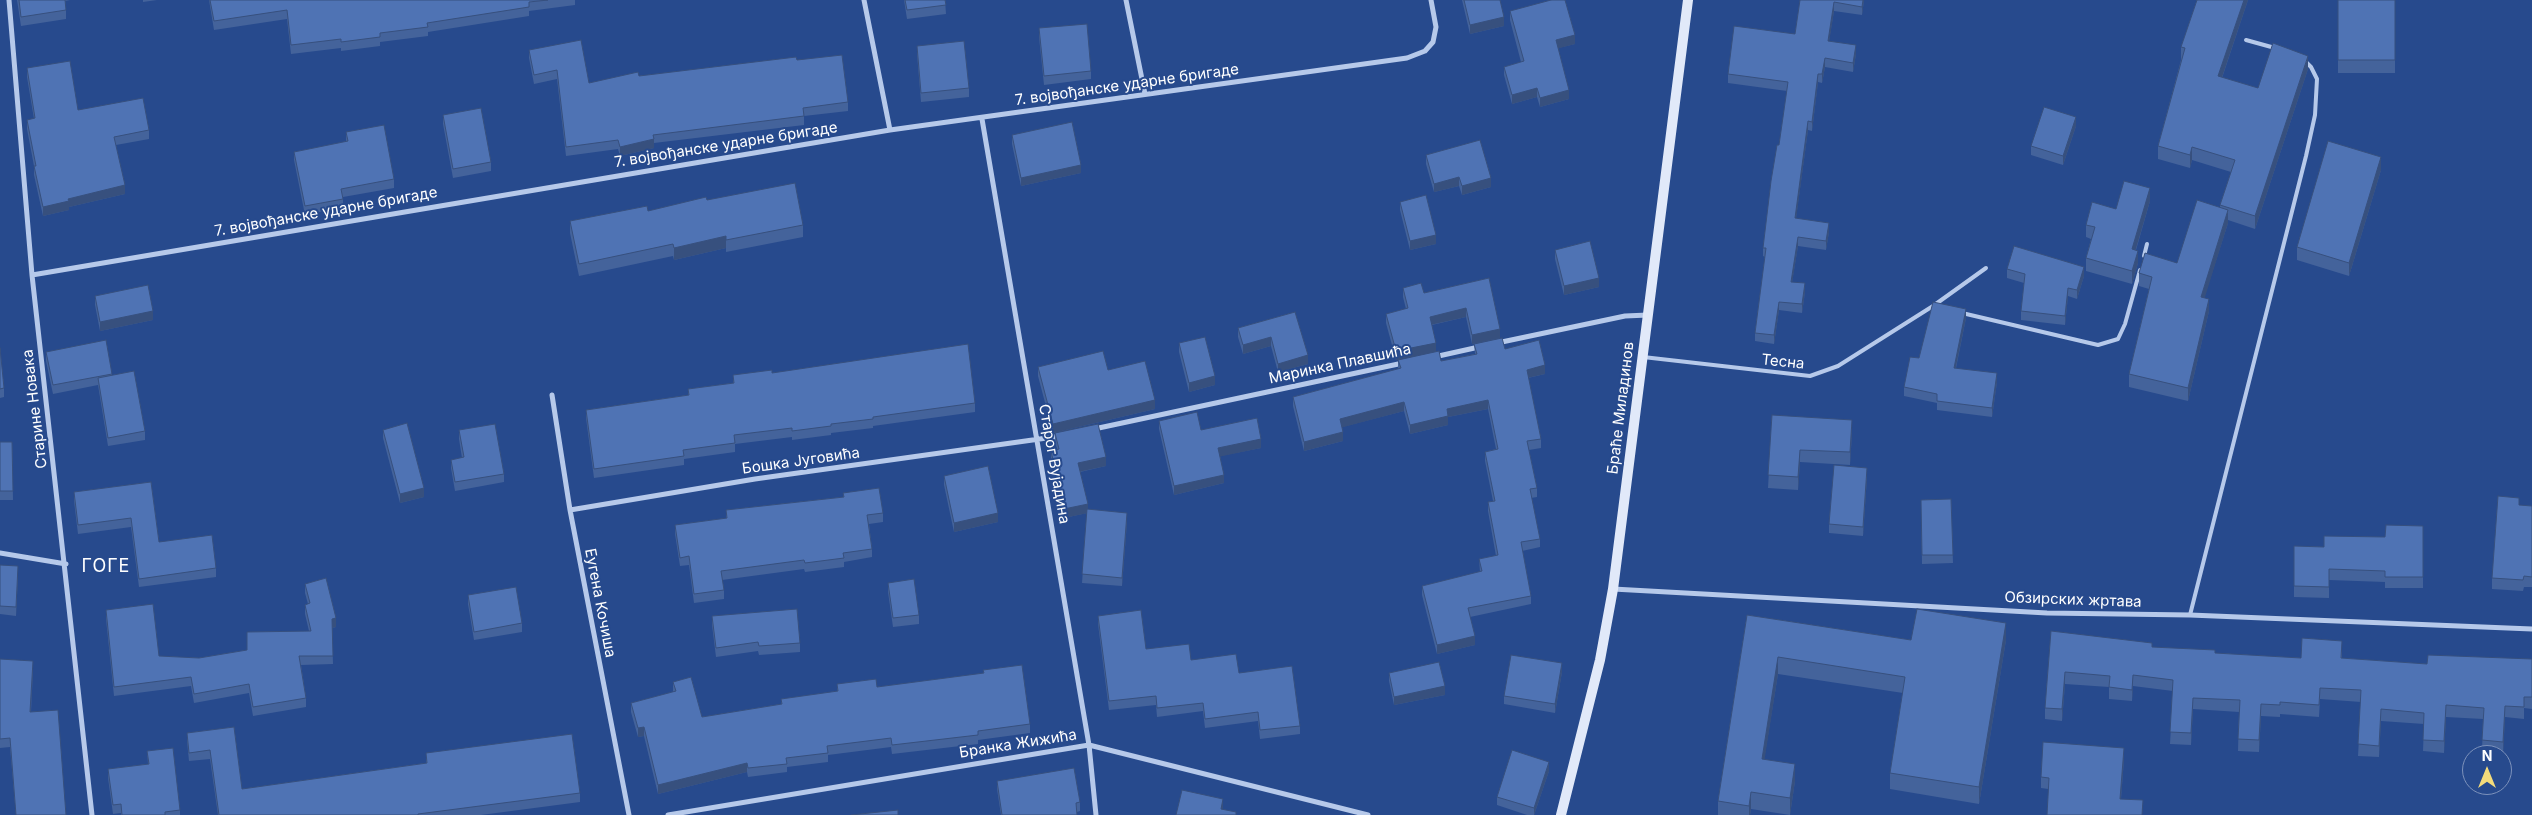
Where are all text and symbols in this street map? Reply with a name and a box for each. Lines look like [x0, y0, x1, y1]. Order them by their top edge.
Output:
street label: 7. војвођанске ударне бригаде [1014, 60, 1240, 110]
street label: 7. војвођанске ударне бригаде [613, 118, 839, 172]
street label: 7. војвођанске ударне бригаде [213, 184, 439, 240]
street label: Маринка Плавшића [1267, 340, 1413, 388]
street label: Браће Миладинов [1604, 341, 1638, 475]
street label: Старине Новака [19, 348, 51, 470]
street label: Тесна [1761, 351, 1805, 373]
street label: Старог Вујадина [1035, 403, 1073, 525]
street label: Бошка Југовића [741, 444, 861, 478]
street label: Еугена Кочиша [581, 547, 619, 659]
district label: ГОГЕ [81, 556, 131, 578]
street label: Обзирских жртава [2004, 589, 2142, 611]
street label: Бранка Жижића [958, 726, 1078, 762]
north arrow [2462, 745, 2512, 795]
text: N [2482, 747, 2492, 764]

